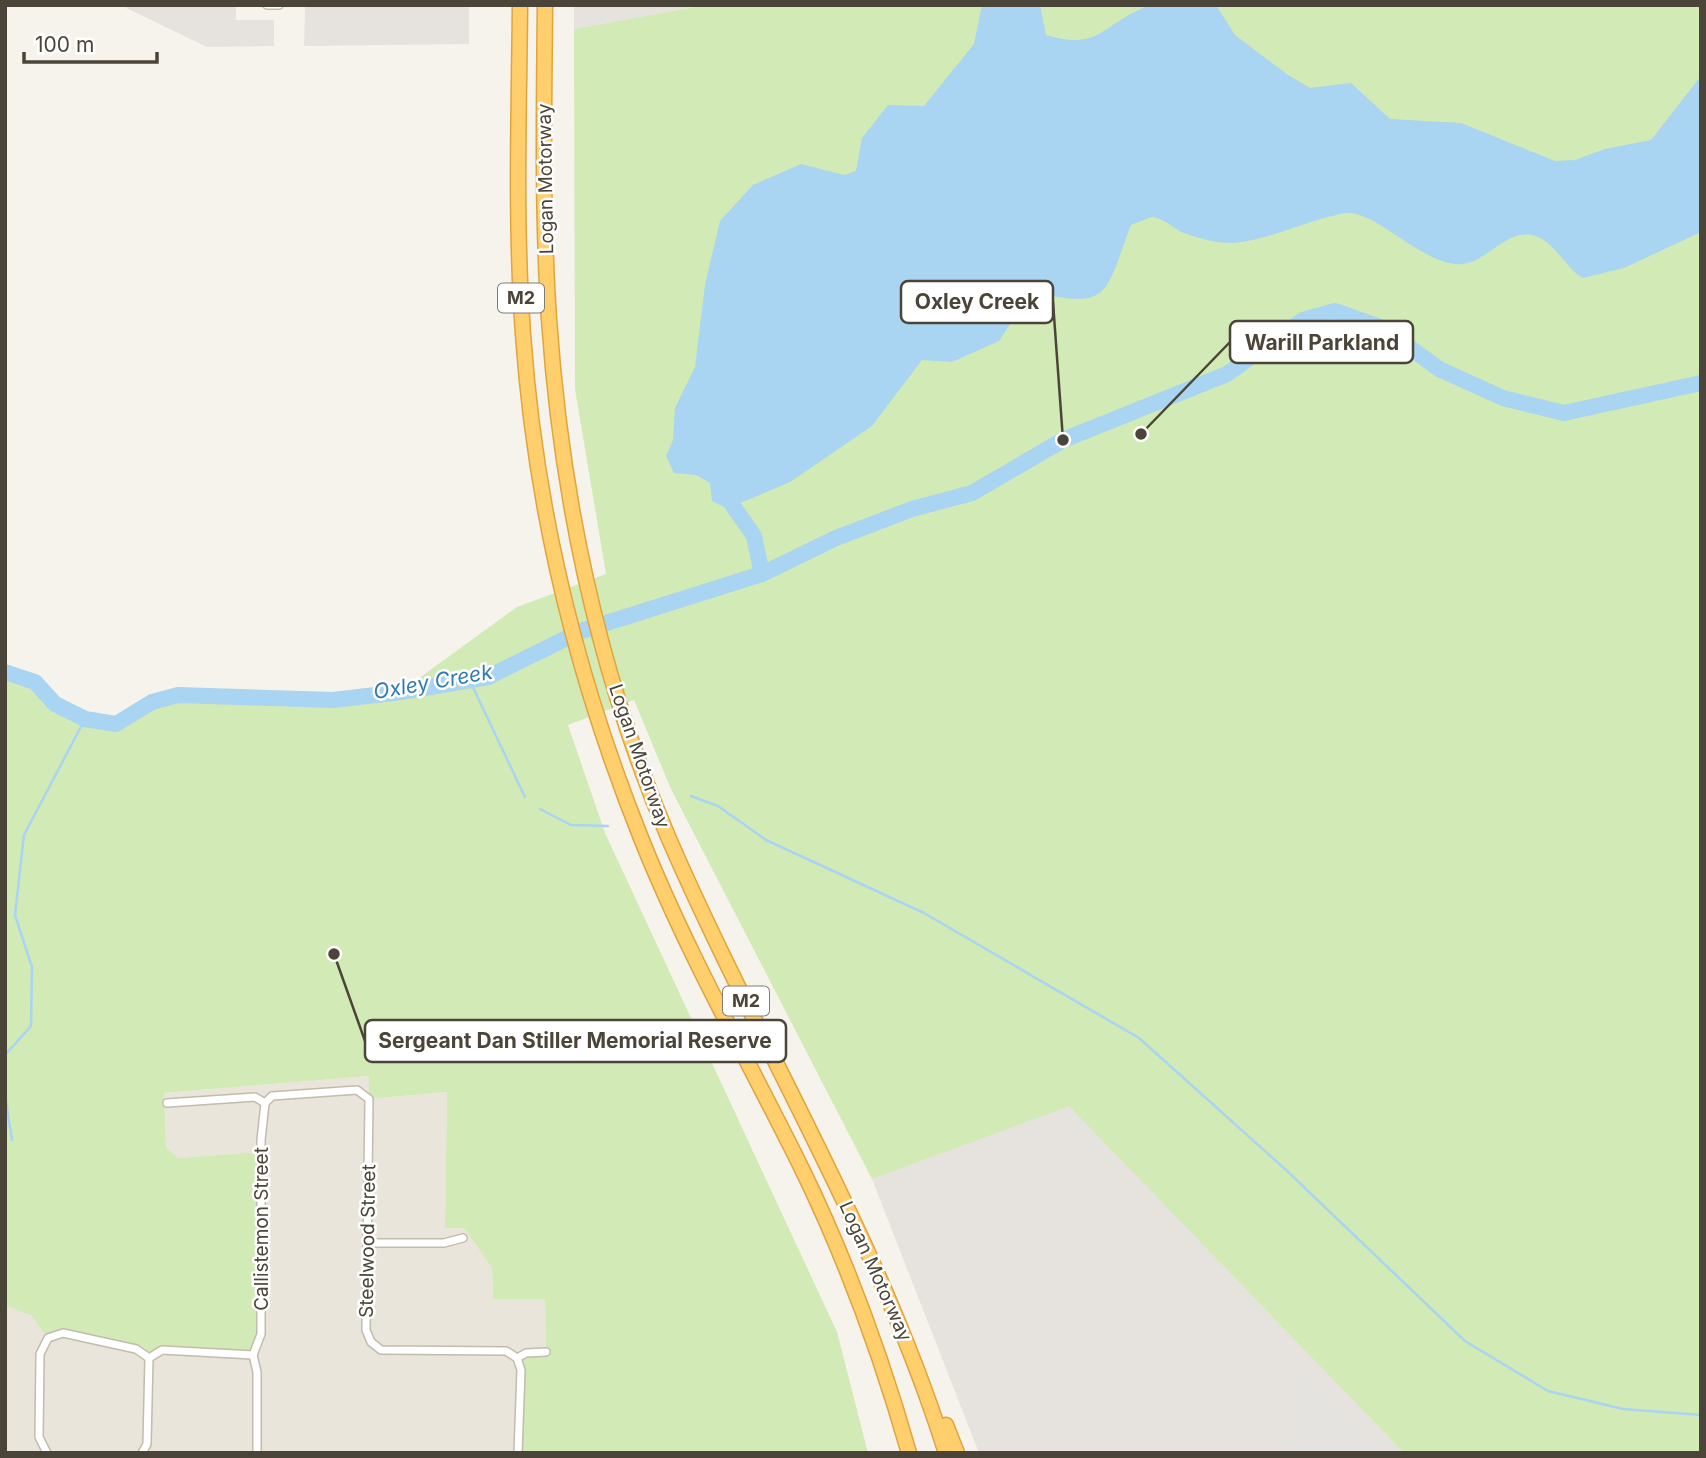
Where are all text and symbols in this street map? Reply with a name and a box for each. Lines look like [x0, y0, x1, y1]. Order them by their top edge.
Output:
scale bar [24, 21, 158, 65]
text: 100 m [35, 32, 94, 57]
street label: Logan Motorway [533, 103, 558, 255]
callout: Oxley Creek [901, 281, 1053, 323]
road number: M2 [498, 284, 544, 312]
text: Oxley Creek [915, 289, 1040, 314]
callout: Warill Parkland [1230, 321, 1413, 363]
text: Warill Parkland [1245, 330, 1399, 355]
water label: Oxley Creek [371, 659, 495, 704]
street label: Logan Motorway [604, 681, 675, 832]
road number: M2 [723, 986, 769, 1016]
callout: Sergeant Dan Stiller Memorial Reserve [365, 1020, 786, 1062]
text: Sergeant Dan Stiller Memorial Reserve [378, 1028, 772, 1053]
street label: Callistemon Street [250, 1147, 273, 1311]
street label: Steelwood Street [355, 1164, 380, 1318]
street label: Logan Motorway [834, 1198, 917, 1345]

